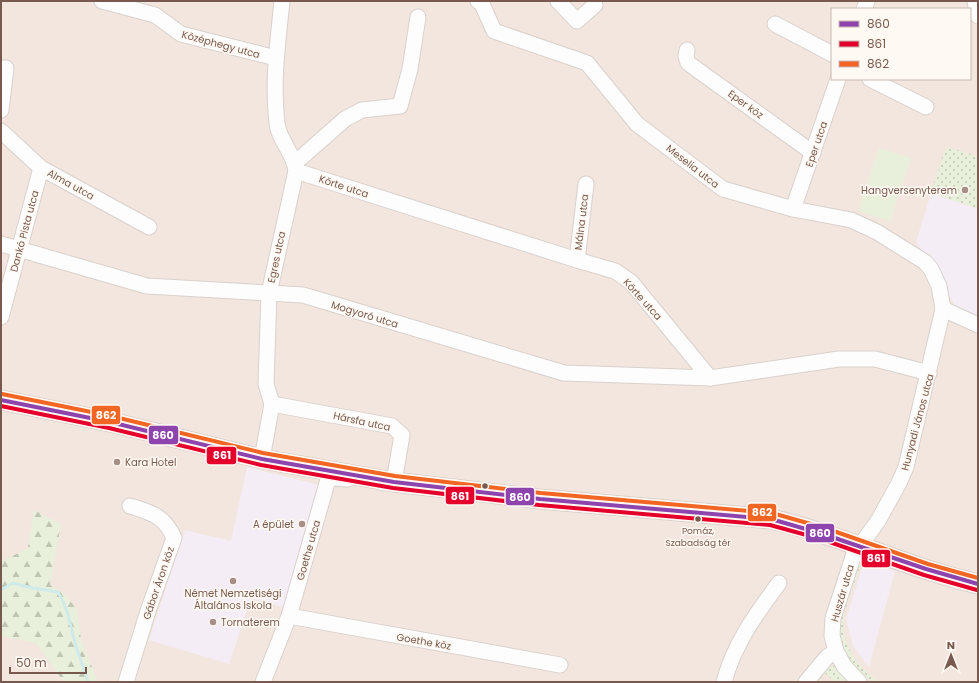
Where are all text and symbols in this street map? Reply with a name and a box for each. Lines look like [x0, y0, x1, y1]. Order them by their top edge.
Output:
legend [831, 8, 971, 80]
text: 860 [867, 15, 890, 32]
street label: Középhegy utca [180, 27, 262, 62]
text: 861 [867, 35, 886, 52]
text: 862 [867, 55, 889, 72]
street label: Eper köz [725, 86, 767, 123]
street label: Eper utca [802, 119, 831, 169]
street label: Meselia utca [663, 141, 722, 192]
street label: Alma utca [44, 165, 97, 204]
street label: Körte utca [317, 171, 371, 202]
place label: Hangversenyterem [861, 183, 957, 198]
marker: Hangversenyterem [960, 185, 970, 195]
street label: Dankó Pista utca [6, 189, 43, 274]
street label: Málna utca [571, 193, 592, 251]
street label: Egres utca [264, 230, 289, 284]
street label: Körte utca [620, 275, 665, 323]
street label: Mogyoró utca [329, 297, 400, 332]
street label: Hunyadi János utca [897, 372, 938, 472]
line badge: 862 [91, 405, 121, 425]
text: 862 [96, 407, 116, 423]
street label: Hársfa utca [332, 408, 392, 435]
line badge: 860 [148, 425, 179, 445]
text: 860 [152, 427, 174, 443]
line badge: 861 [206, 446, 237, 465]
text: 861 [213, 447, 231, 463]
place label: Kara Hotel [125, 455, 177, 470]
marker: Kara Hotel [112, 457, 122, 467]
unlabelled marker [480, 481, 490, 491]
line badge: 861 [445, 486, 475, 505]
line badge: 860 [505, 487, 535, 506]
text: 861 [451, 488, 469, 504]
text: 860 [509, 489, 531, 505]
line badge: 862 [747, 503, 777, 522]
text: 862 [752, 504, 772, 520]
marker: Pomáz, Szabadság tér [693, 514, 703, 524]
place label: A épület [253, 517, 294, 532]
street label: Goethe utca [293, 518, 324, 582]
marker: A épület [297, 519, 307, 529]
line badge: 860 [805, 523, 835, 543]
place label: Pomáz, Szabadság tér [665, 525, 731, 549]
text: 860 [809, 525, 831, 541]
street label: Gábor Áron köz [139, 544, 178, 622]
line badge: 861 [861, 549, 891, 568]
text: 861 [867, 550, 885, 566]
street label: Huszár utca [827, 563, 858, 624]
marker: Német Nemzetiségi Általános Iskola [228, 576, 238, 586]
place label: Német Nemzetiségi Általános Iskola [184, 586, 282, 613]
place label: Tornaterem [221, 615, 280, 630]
marker: Tornaterem [208, 617, 218, 627]
street label: Goethe köz [395, 629, 453, 654]
north arrow [931, 635, 971, 675]
text: N [947, 637, 955, 653]
scale bar [10, 649, 86, 675]
text: 50 m [16, 654, 47, 671]

